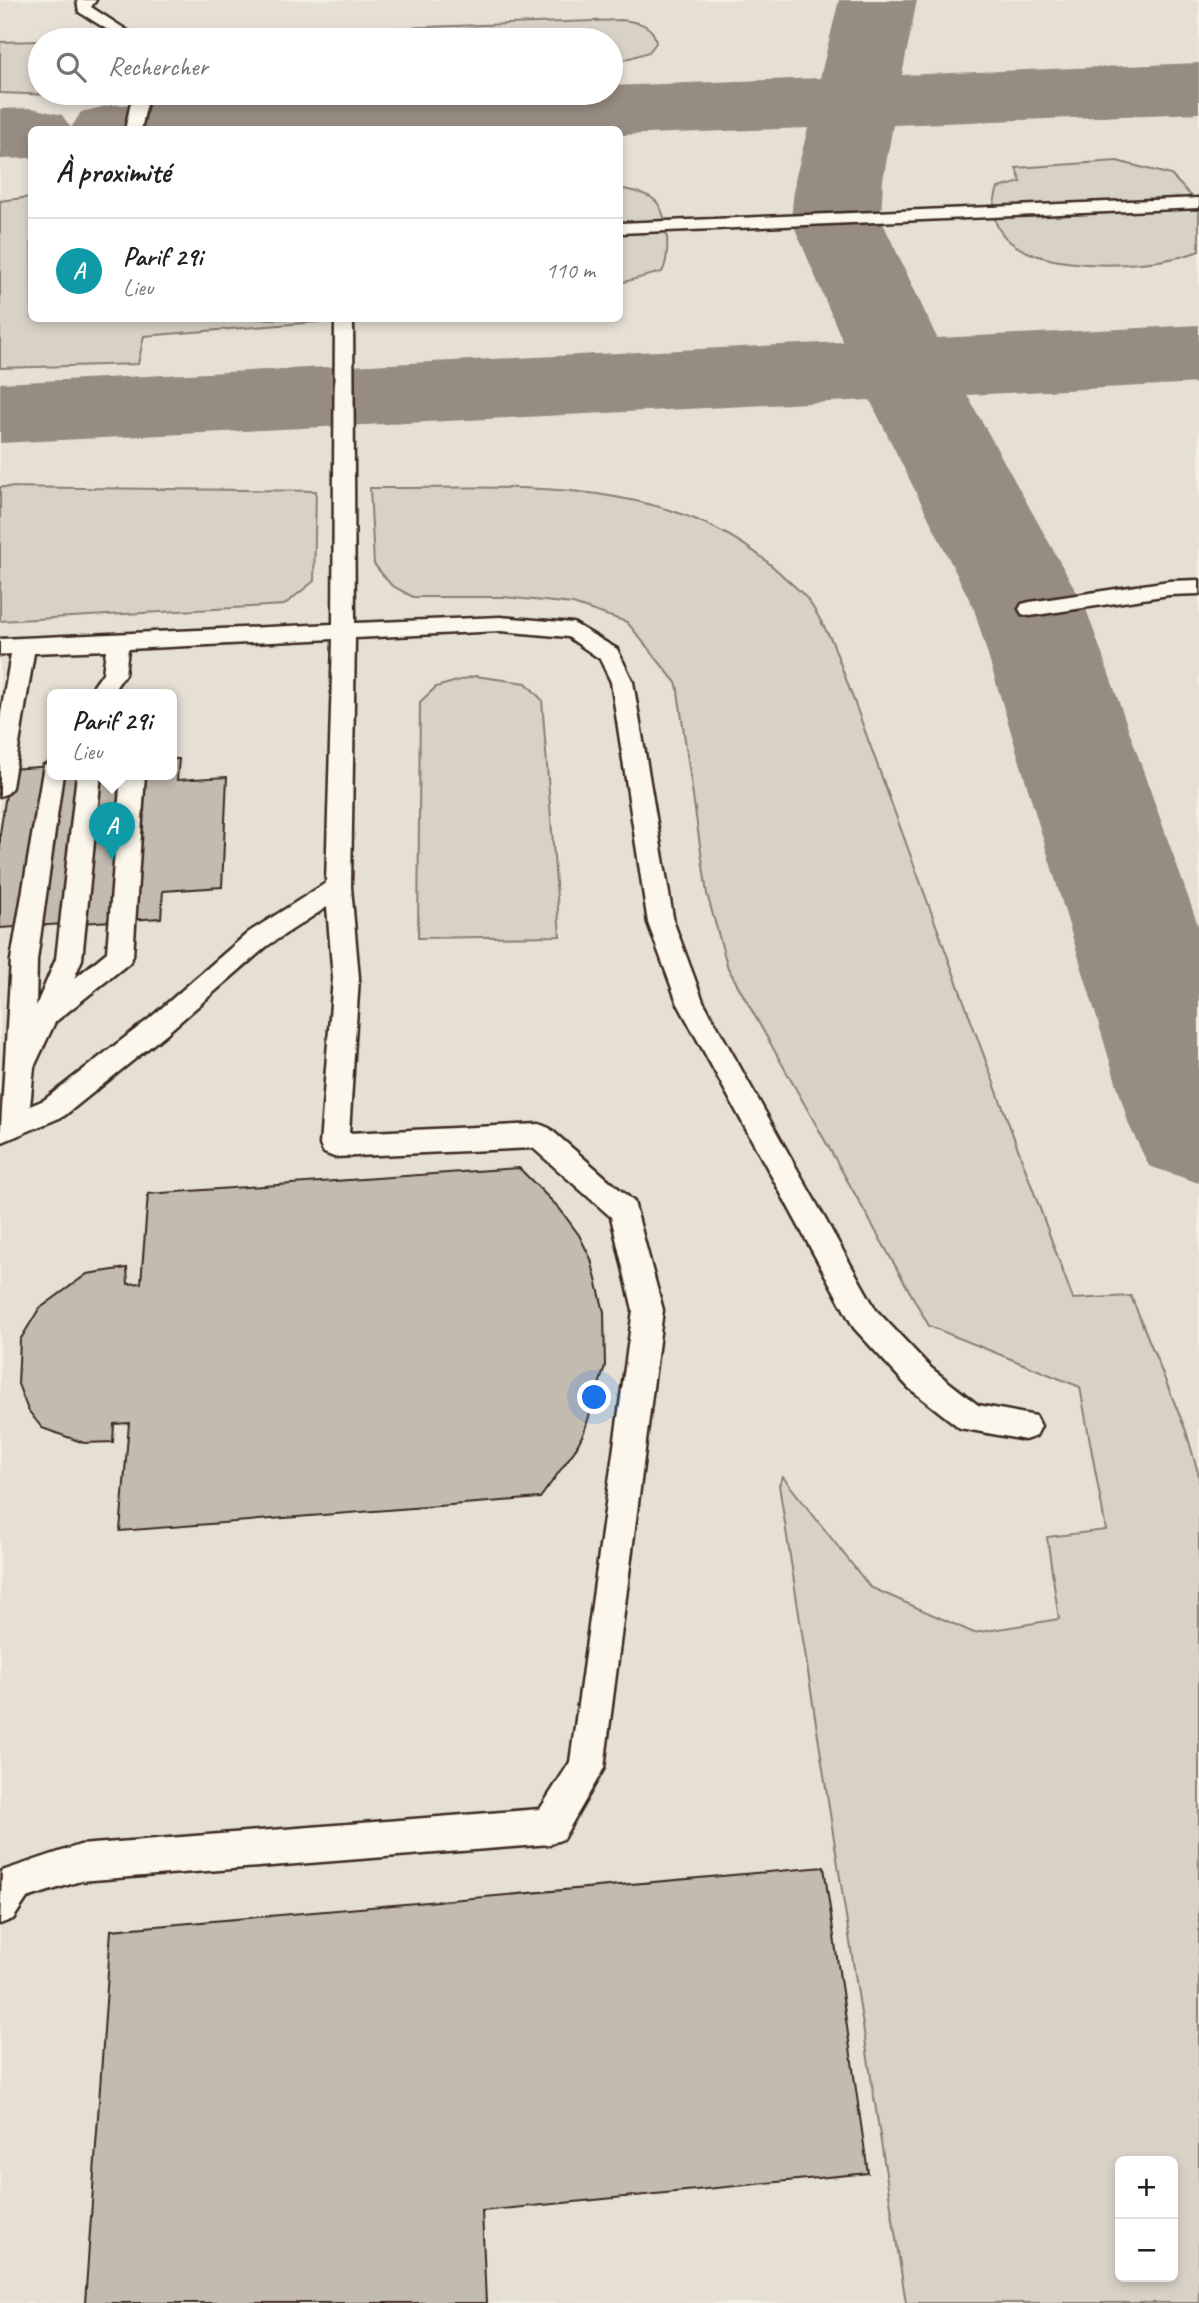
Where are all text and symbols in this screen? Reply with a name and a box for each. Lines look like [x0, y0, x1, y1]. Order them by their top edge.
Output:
search box [28, 28, 623, 105]
icon: search [52, 48, 90, 86]
text: Rechercher [108, 50, 208, 83]
text: À proximité [56, 153, 170, 191]
text: Parif 29i [123, 240, 202, 273]
text: A [73, 256, 85, 285]
text: 110 m [546, 256, 595, 285]
text: Lieu [123, 273, 153, 302]
popup [47, 689, 177, 780]
text: Parif 29i [72, 704, 152, 737]
text: Lieu [72, 737, 103, 766]
pin: A [89, 802, 135, 860]
your location [577, 1380, 611, 1414]
map controls [1115, 2156, 1178, 2282]
button: + [1115, 2156, 1178, 2219]
button: − [1115, 2219, 1178, 2282]

